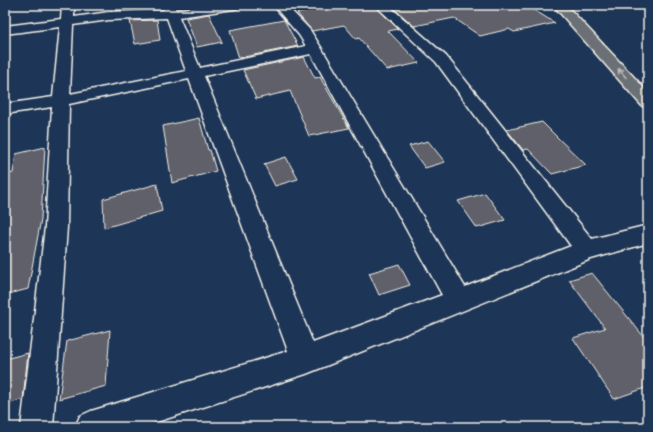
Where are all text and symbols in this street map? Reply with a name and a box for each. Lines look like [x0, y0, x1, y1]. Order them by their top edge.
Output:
one-way arrow [618, 69, 627, 79]

